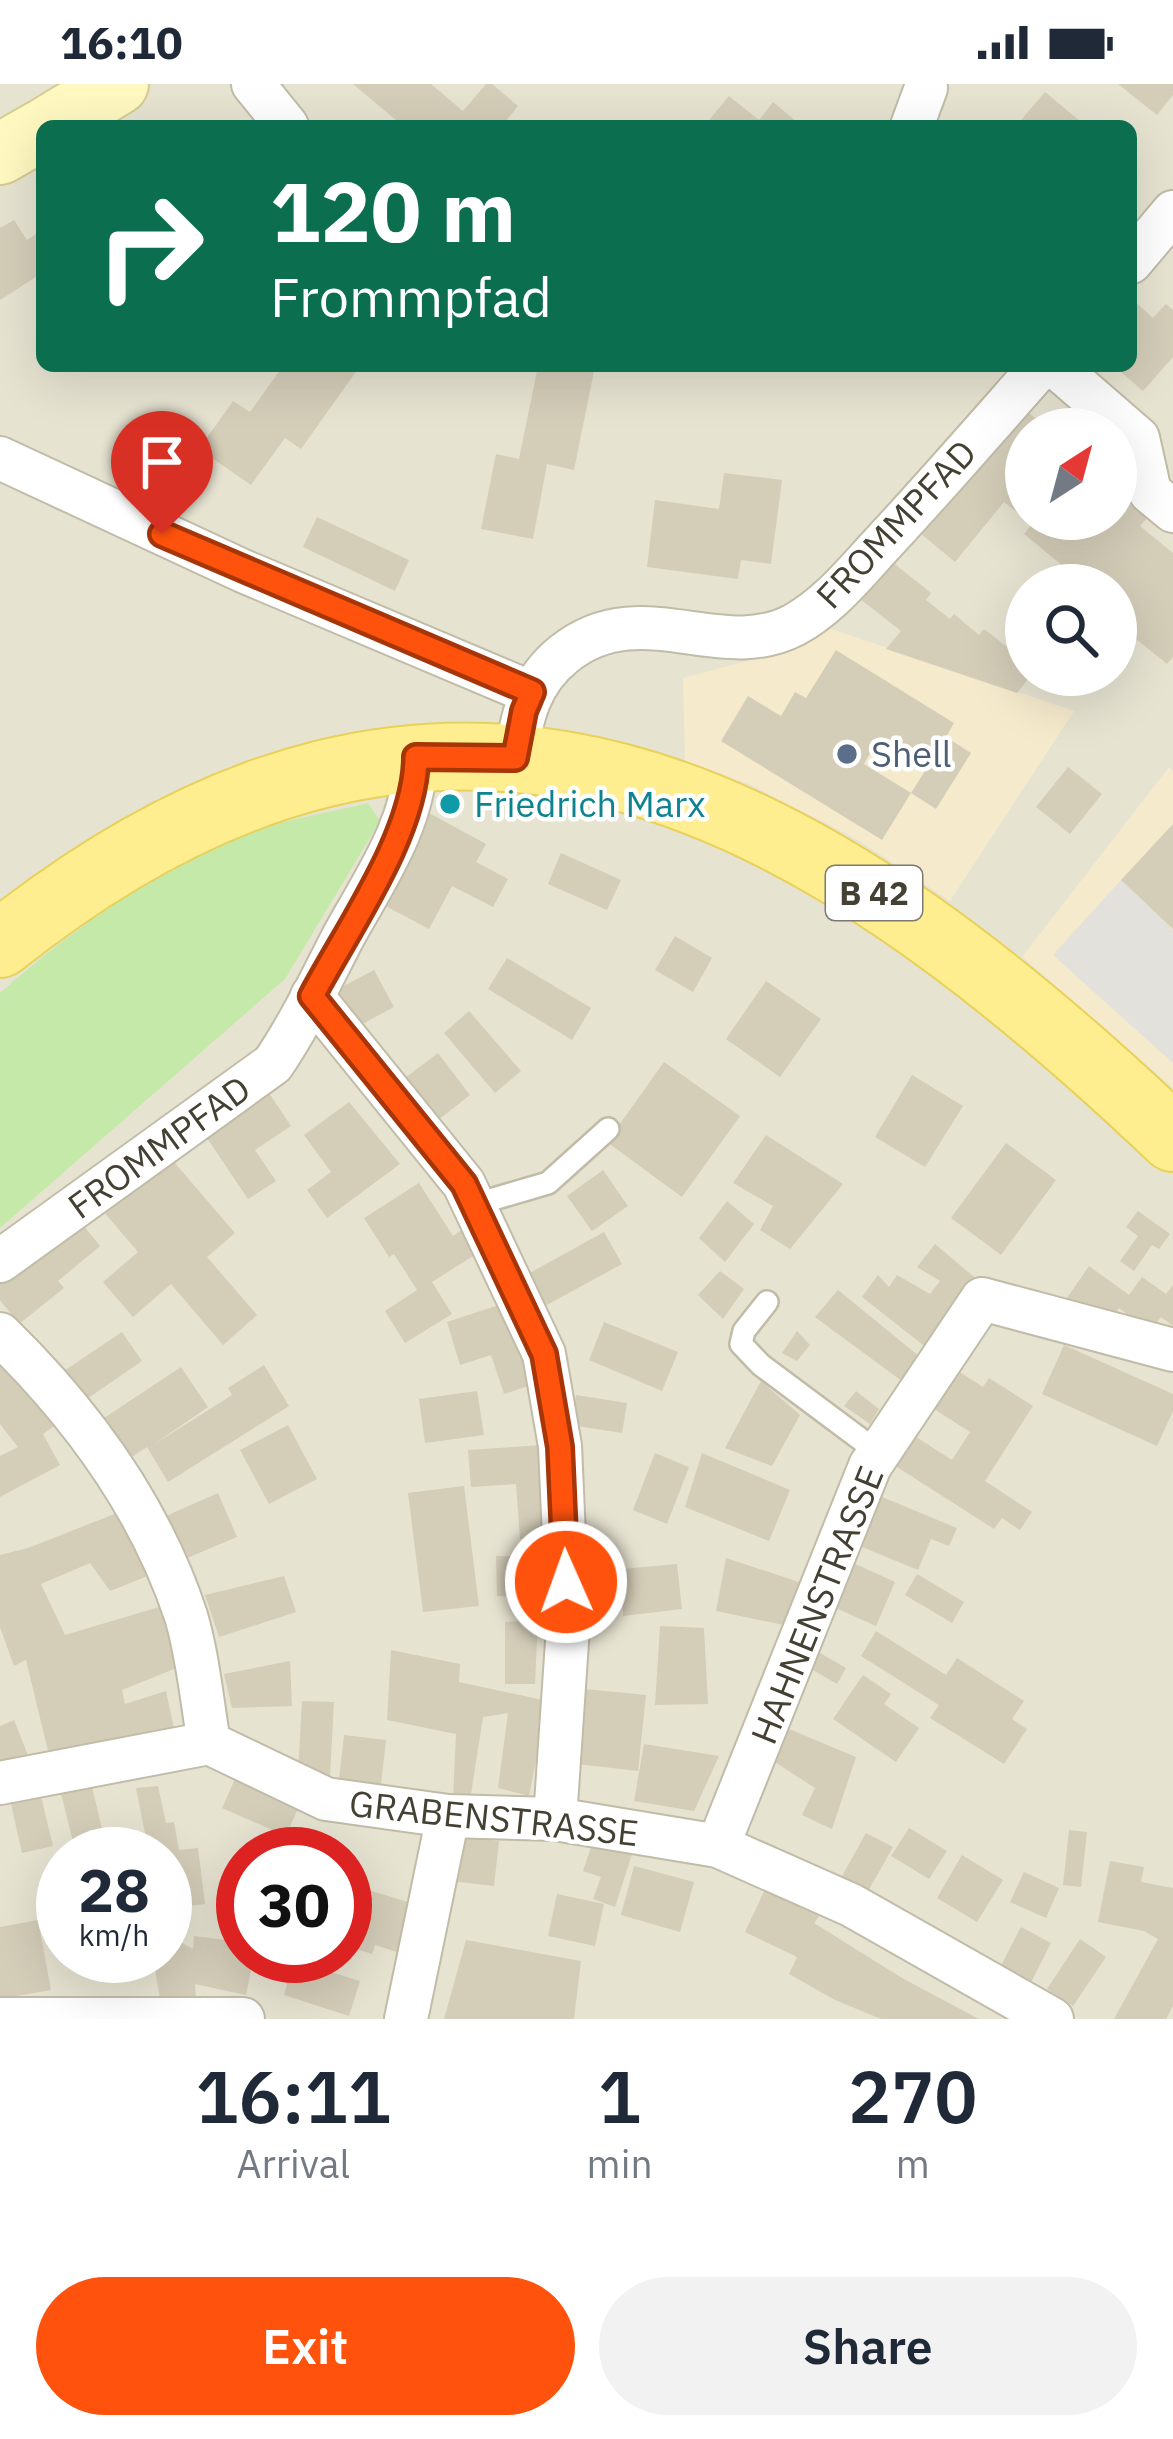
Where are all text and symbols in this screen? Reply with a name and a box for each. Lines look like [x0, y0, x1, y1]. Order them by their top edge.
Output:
text: 16:10 [60, 13, 183, 71]
text: 120 m [270, 156, 516, 265]
icon: right [72, 168, 228, 324]
text: Frommpfad [270, 262, 552, 332]
north arrow [1005, 408, 1137, 540]
map controls [1005, 408, 1137, 696]
pin [111, 411, 213, 534]
icon: arrive [129, 429, 195, 495]
street label: FROMMPFAD [805, 429, 986, 618]
button: search [1005, 564, 1137, 696]
place label: Shell [871, 730, 952, 777]
marker: Shell [834, 741, 860, 767]
place label: Friedrich Marx [474, 780, 705, 827]
marker: Friedrich Marx [437, 791, 463, 817]
road number: B 42 [826, 866, 922, 920]
street label: FROMMPFAD [58, 1065, 259, 1229]
street label: HAHNENSTRASSE [739, 1459, 894, 1751]
position arrow [503, 1519, 629, 1645]
street label: GRABENSTRASSE [347, 1779, 641, 1856]
speed limit sign: 30 [216, 1827, 372, 1983]
text: 28 [78, 1850, 150, 1929]
text: km/h [79, 1915, 149, 1954]
text: 16:11 [195, 2049, 391, 2143]
text: 1 [598, 2049, 641, 2143]
text: 270 [848, 2049, 978, 2143]
text: Arrival [236, 2138, 350, 2189]
text: min [587, 2138, 653, 2189]
text: m [896, 2138, 930, 2189]
button: Exit [36, 2277, 575, 2415]
button: Share [599, 2277, 1137, 2415]

